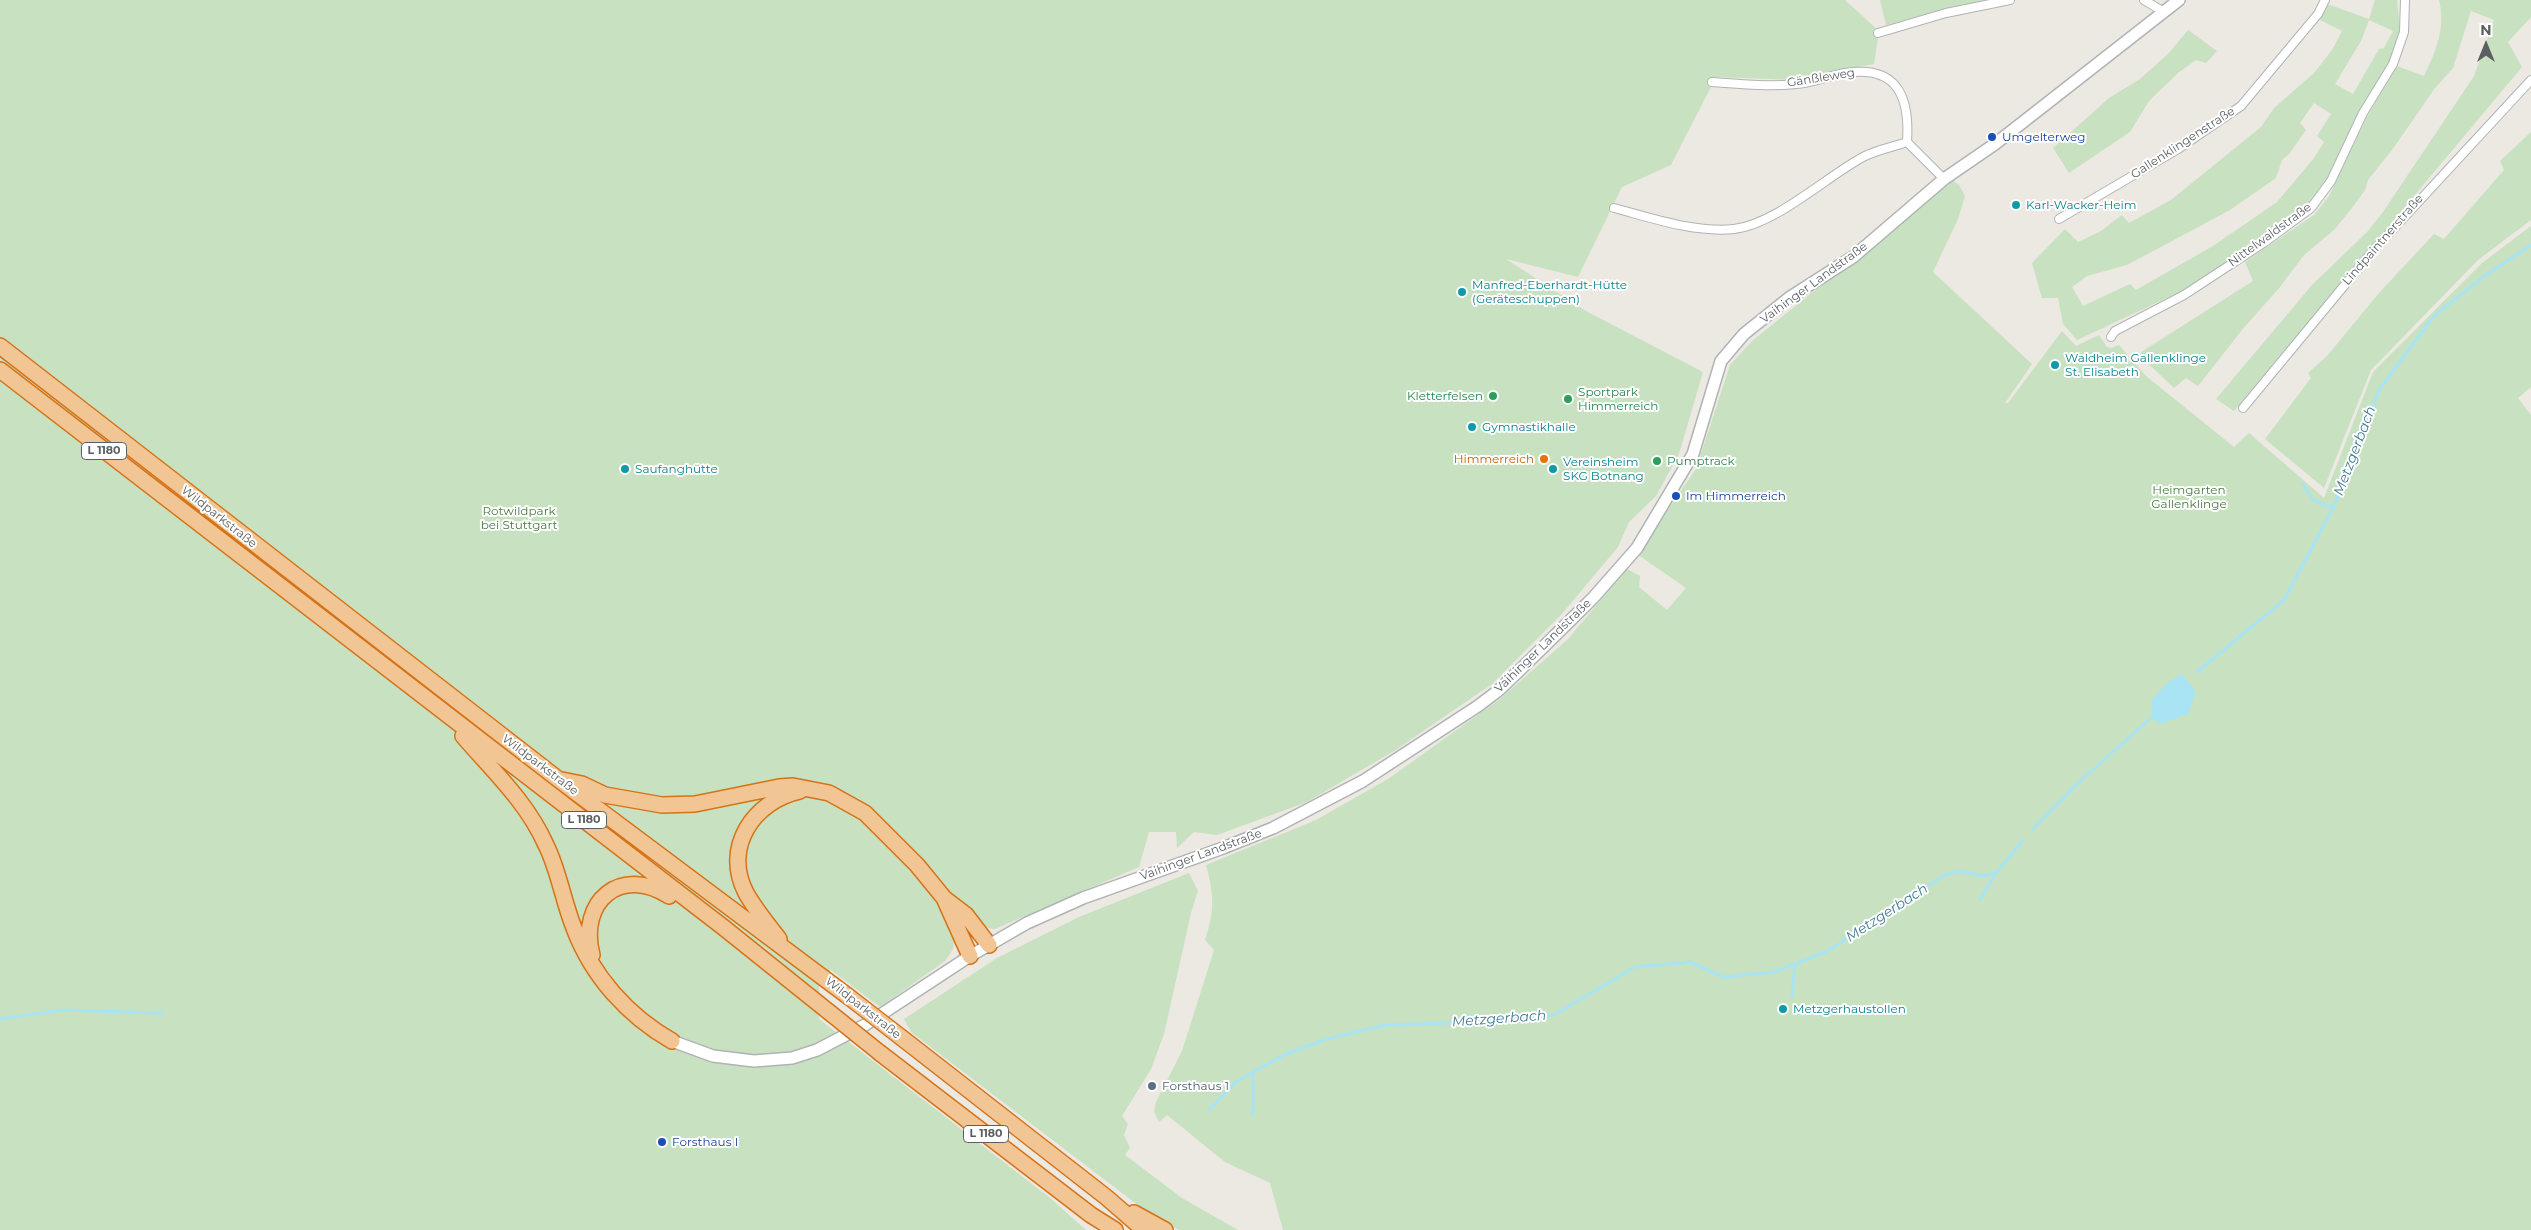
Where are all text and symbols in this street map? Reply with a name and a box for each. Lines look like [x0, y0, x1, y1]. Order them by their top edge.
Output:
north arrow [2461, 20, 2511, 70]
text: N [2480, 21, 2492, 39]
street label: Gänßleweg [1786, 66, 1856, 90]
street label: Gallenklingenstraße [2128, 104, 2238, 182]
place label: Umgelterweg [2002, 130, 2086, 144]
marker: Umgelterweg [1986, 131, 1998, 143]
street label: Lindpaintnerstraße [2340, 192, 2426, 288]
place label: Karl-Wacker-Heim [2026, 198, 2137, 212]
marker: Karl-Wacker-Heim [2010, 199, 2022, 211]
street label: Nittelwaldstraße [2226, 200, 2314, 270]
street label: Vaihinger Landstraße [1758, 239, 1870, 327]
place label: Manfred-Eberhardt-Hütte (Geräteschuppen) [1472, 278, 1627, 306]
marker: Manfred-Eberhardt-Hütte (Geräteschuppen) [1456, 286, 1468, 298]
place label: Waldheim Gallenklinge St. Elisabeth [2065, 351, 2206, 379]
marker: Waldheim Gallenklinge St. Elisabeth [2049, 359, 2061, 371]
place label: Sportpark Himmerreich [1578, 385, 1658, 413]
place label: Kletterfelsen [1407, 389, 1483, 403]
marker: Kletterfelsen [1487, 390, 1499, 402]
marker: Sportpark Himmerreich [1562, 393, 1574, 405]
water label: Metzgerbach [2330, 404, 2380, 498]
place label: Gymnastikhalle [1482, 420, 1576, 434]
marker: Gymnastikhalle [1466, 421, 1478, 433]
road number: L 1180 [82, 442, 126, 460]
place label: Himmerreich [1454, 452, 1534, 466]
marker: Himmerreich [1538, 453, 1550, 465]
place label: Pumptrack [1667, 454, 1735, 468]
place label: Vereinsheim SKG Botnang [1563, 455, 1644, 483]
marker: Pumptrack [1651, 455, 1663, 467]
place label: Saufanghütte [635, 462, 718, 476]
marker: Saufanghütte [619, 463, 631, 475]
marker: Vereinsheim SKG Botnang [1547, 463, 1559, 475]
street label: Wildparkstraße [178, 483, 260, 551]
park label: Heimgarten Gallenklinge [2151, 483, 2227, 511]
place label: Im Himmerreich [1686, 489, 1786, 503]
marker: Im Himmerreich [1670, 490, 1682, 502]
park label: Rotwildpark bei Stuttgart [481, 504, 557, 532]
street label: Vaihinger Landstraße [1492, 596, 1594, 696]
street label: Wildparkstraße [499, 732, 581, 798]
road number: L 1180 [562, 812, 606, 828]
street label: Vaihinger Landstraße [1138, 826, 1264, 884]
water label: Metzgerbach [1843, 880, 1931, 946]
street label: Wildparkstraße [822, 974, 904, 1042]
place label: Metzgerhaustollen [1793, 1002, 1906, 1016]
marker: Metzgerhaustollen [1777, 1003, 1789, 1015]
water label: Metzgerbach [1451, 1007, 1547, 1031]
place label: Forsthaus 1 [1162, 1079, 1229, 1093]
marker: Forsthaus 1 [1146, 1080, 1158, 1092]
road number: L 1180 [964, 1126, 1008, 1142]
place label: Forsthaus I [672, 1135, 738, 1149]
marker: Forsthaus I [656, 1136, 668, 1148]

